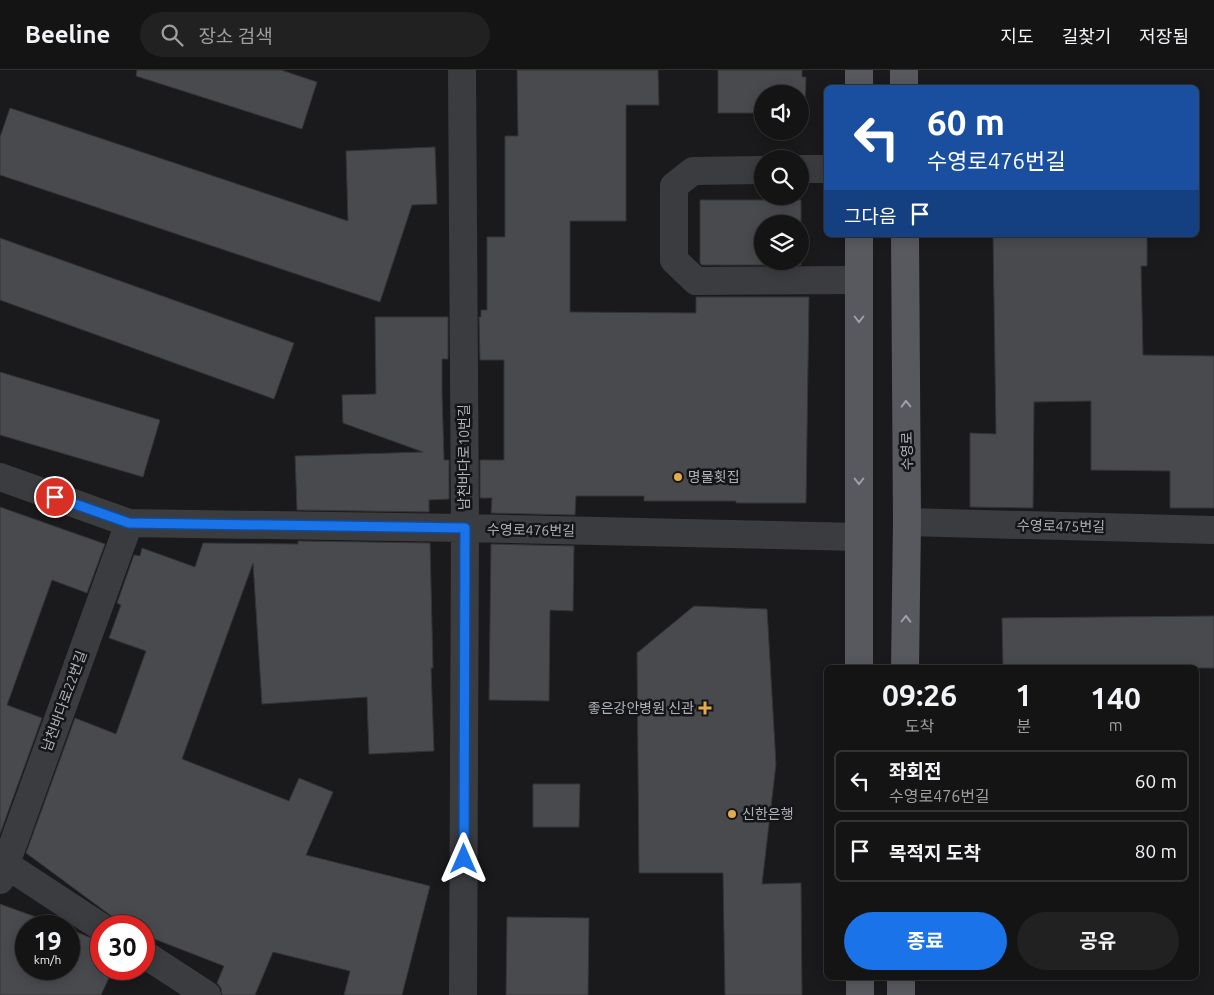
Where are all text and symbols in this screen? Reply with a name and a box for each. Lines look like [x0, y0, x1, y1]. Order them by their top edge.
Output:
search box [140, 12, 490, 57]
text: Beeline [25, 21, 110, 48]
icon: search [158, 21, 186, 49]
text: 장소 검색 [198, 25, 273, 47]
text: 지도 [1001, 26, 1034, 46]
text: 길찾기 [1062, 26, 1111, 46]
text: 저장됨 [1139, 26, 1189, 46]
map controls [754, 85, 809, 270]
button: sound [754, 85, 809, 140]
text: 60 m [927, 102, 1005, 142]
icon: left [844, 105, 909, 170]
text: 수영로476번길 [927, 148, 1065, 173]
button: search [754, 150, 809, 205]
icon: arrive [906, 200, 934, 228]
text: 그다음 [844, 205, 896, 227]
button: layers [754, 215, 809, 270]
one-way arrow [854, 315, 864, 323]
one-way arrow [901, 400, 911, 408]
street label: 남천바다로10번길 [456, 404, 472, 510]
street label: 수영로 [899, 431, 915, 470]
place label: 명물횟집 [688, 469, 740, 485]
marker: 명물횟집 [672, 471, 684, 483]
pin [34, 476, 76, 518]
one-way arrow [854, 478, 864, 485]
icon: arrive [41, 483, 69, 511]
street label: 수영로475번길 [1017, 517, 1105, 535]
street label: 수영로476번길 [487, 521, 575, 539]
one-way arrow [901, 615, 911, 622]
street label: 남천바다로22번길 [38, 648, 90, 754]
text: 09:26 [882, 678, 957, 712]
text: 1 [1015, 678, 1032, 712]
text: 140 [1090, 681, 1141, 715]
place label: 좋은강안병원 신관 [588, 700, 694, 716]
marker: 좋은강안병원 신관 [698, 701, 712, 715]
text: m [1109, 716, 1122, 734]
text: 도착 [905, 717, 934, 735]
text: 분 [1016, 717, 1031, 735]
text: 좌회전 [889, 760, 941, 782]
icon: left [846, 767, 874, 795]
text: 60 m [1135, 770, 1177, 792]
text: 수영로476번길 [889, 787, 990, 805]
place label: 신한은행 [742, 806, 794, 822]
marker: 신한은행 [726, 808, 738, 820]
position arrow [437, 832, 489, 884]
icon: arrive [846, 837, 874, 865]
text: 80 m [1135, 840, 1177, 862]
text: 목적지 도착 [889, 842, 981, 864]
button: 종료 [844, 912, 1007, 970]
button: 공유 [1017, 912, 1179, 970]
speed limit sign: 30 [90, 915, 155, 980]
text: 19 [33, 927, 62, 955]
text: km/h [34, 953, 61, 966]

